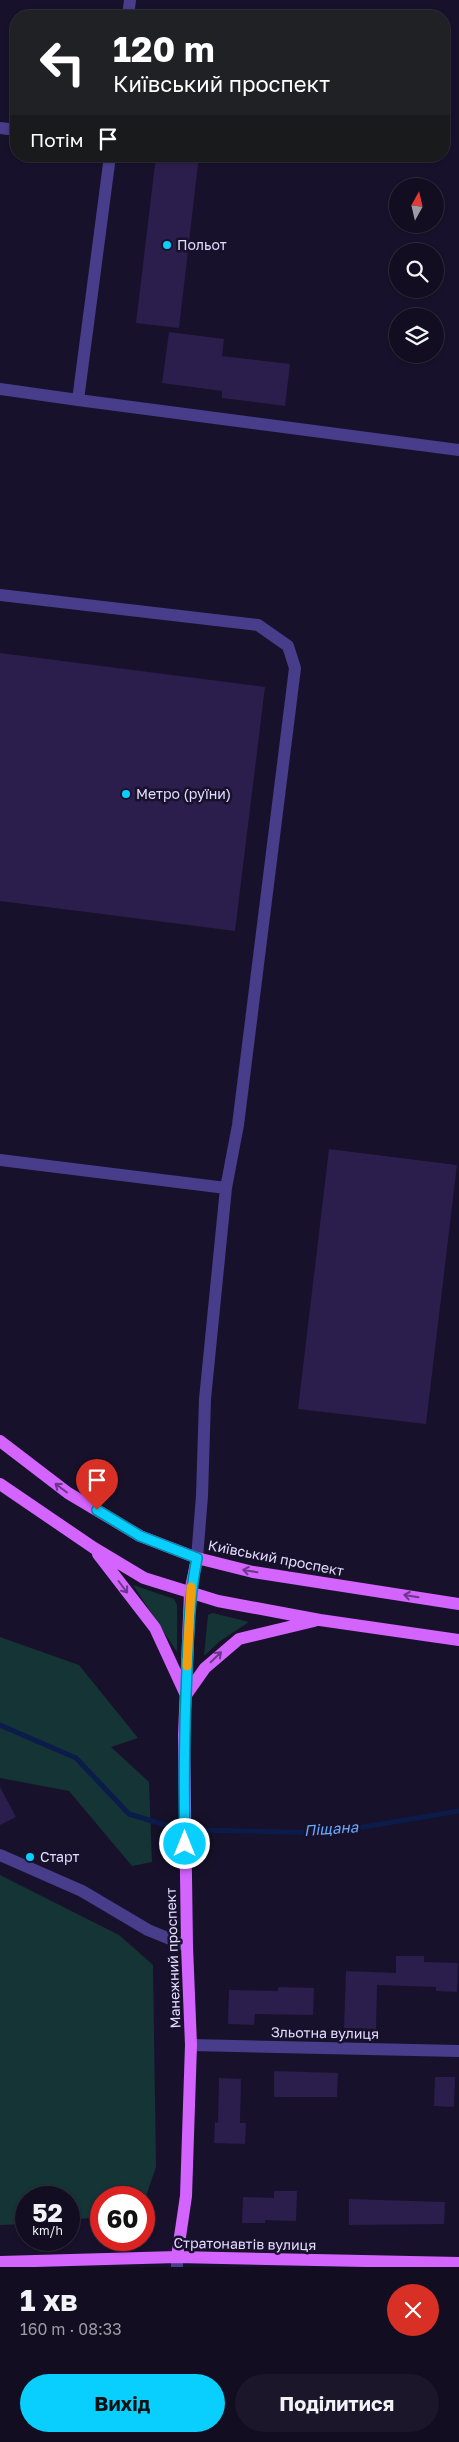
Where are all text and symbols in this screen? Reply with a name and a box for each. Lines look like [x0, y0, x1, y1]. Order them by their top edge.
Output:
text: 120 m [113, 28, 215, 70]
icon: left [30, 30, 95, 95]
text: Київський проспект [113, 70, 330, 97]
icon: arrive [94, 125, 122, 153]
text: Потім [30, 128, 84, 151]
north arrow [389, 178, 444, 232]
map controls [389, 178, 444, 363]
place label: Польот [177, 236, 227, 253]
marker: Польот [161, 239, 173, 251]
button: search [389, 243, 444, 298]
button: layers [389, 308, 444, 363]
place label: Метро (руїни) [136, 785, 231, 802]
marker: Метро (руїни) [120, 788, 132, 800]
pin [76, 1459, 118, 1510]
icon: arrive [83, 1466, 111, 1494]
one-way arrow [54, 1483, 68, 1493]
street label: Київський проспект [207, 1536, 346, 1579]
one-way arrow [243, 1566, 259, 1576]
one-way arrow [118, 1580, 129, 1593]
one-way arrow [403, 1591, 419, 1601]
one-way arrow [210, 1651, 223, 1663]
position arrow [158, 1817, 210, 1869]
water label: Піщана [303, 1817, 359, 1839]
place label: Старт [40, 1848, 79, 1865]
marker: Старт [24, 1851, 36, 1863]
street label: Манежний проспект [162, 1887, 183, 2029]
street label: Зльотна вулиця [271, 2023, 379, 2042]
speed limit sign: 60 [90, 2186, 155, 2251]
text: 52 [32, 2197, 63, 2228]
text: km/h [32, 2223, 63, 2238]
street label: Стратонавтів вулиця [173, 2234, 317, 2253]
text: 1 хв [20, 2282, 78, 2318]
button: close [387, 2284, 439, 2336]
text: 160 m · 08:33 [20, 2319, 122, 2339]
button: Вихід [20, 2374, 225, 2432]
button: Поділитися [235, 2374, 439, 2432]

